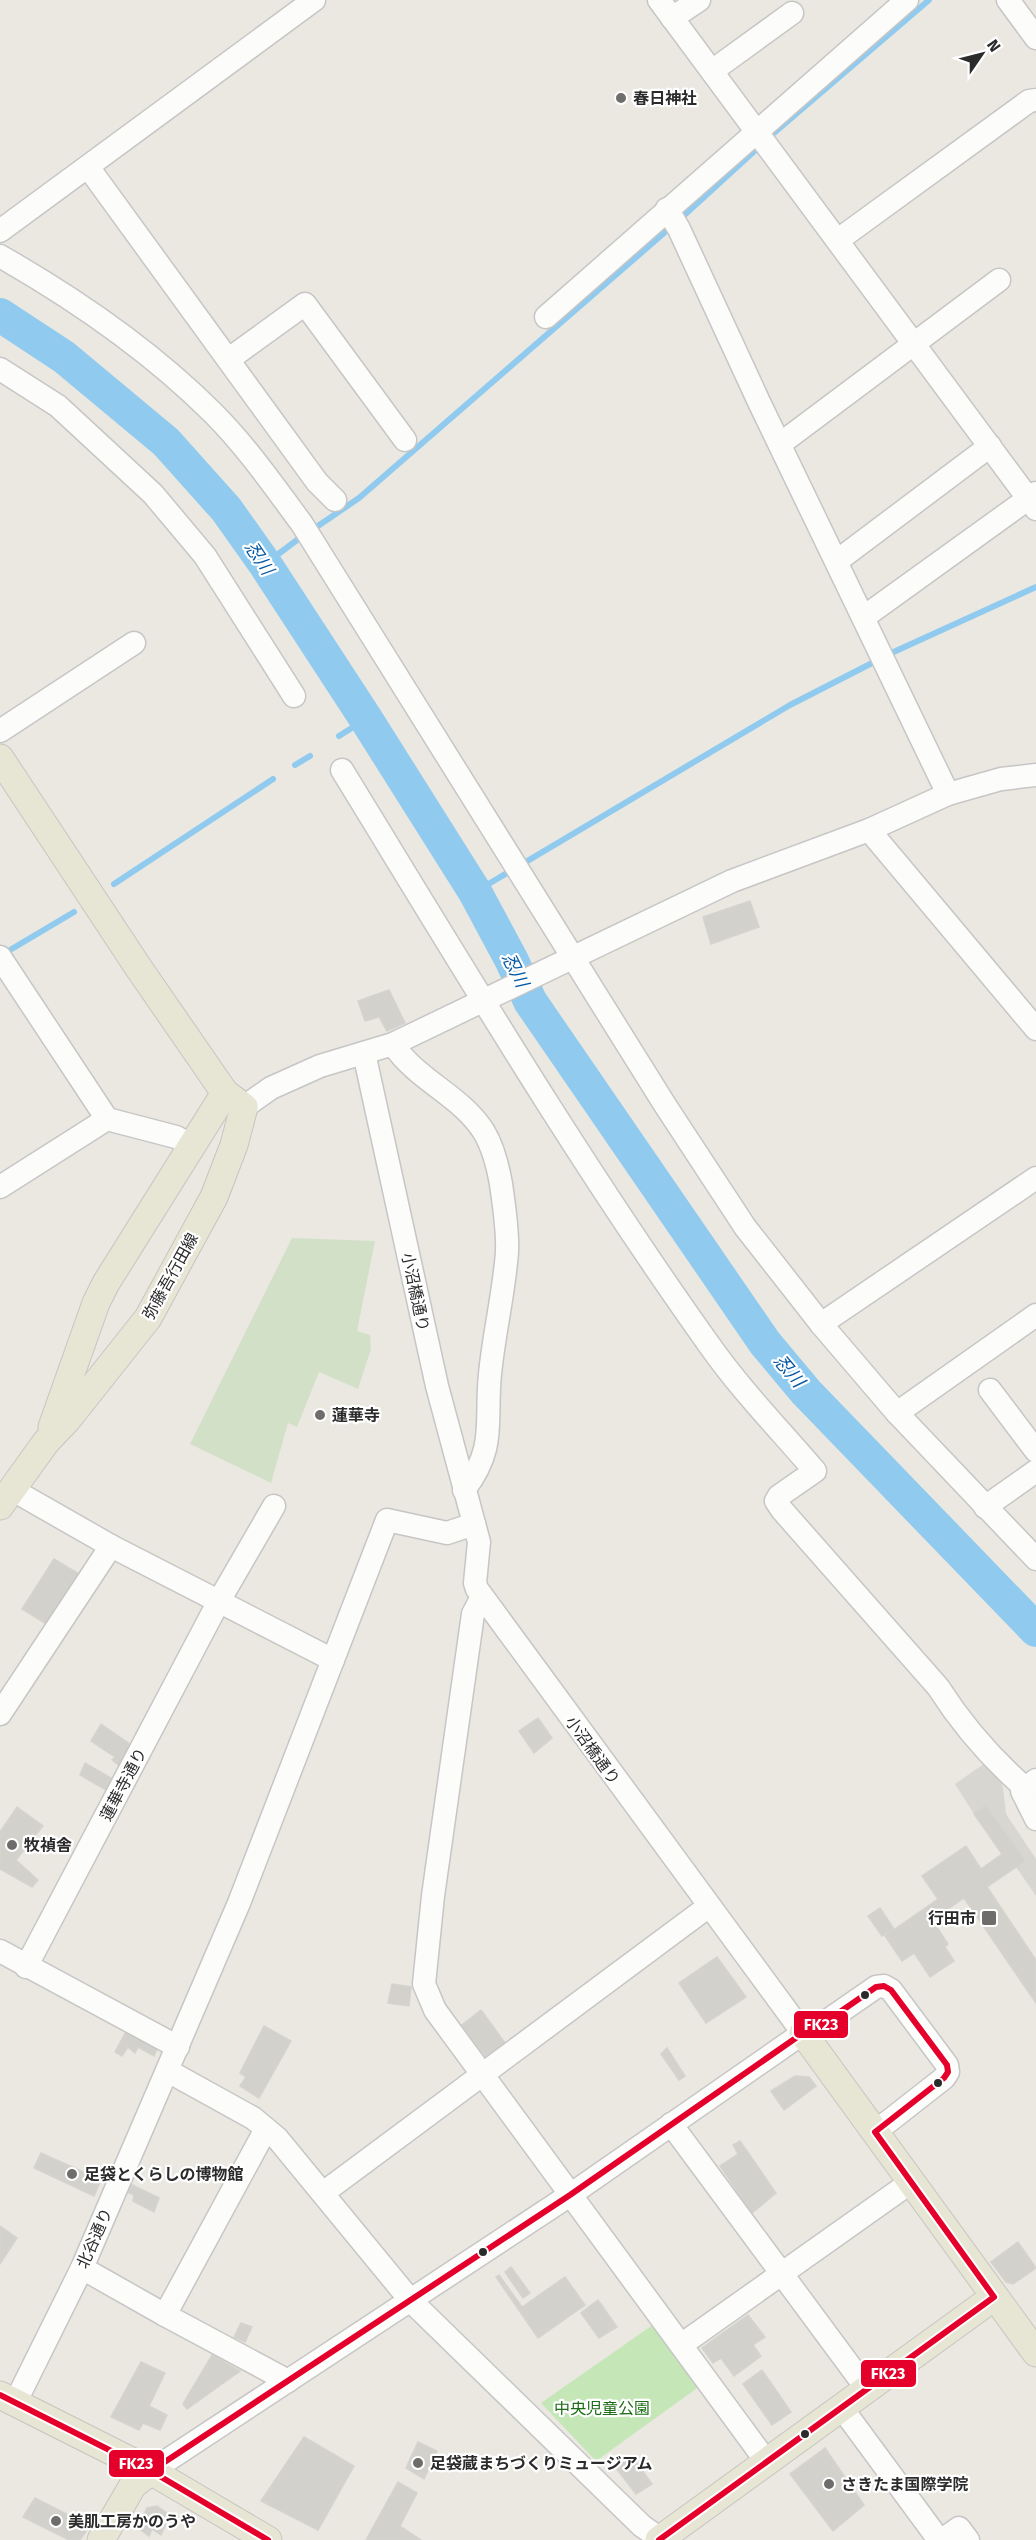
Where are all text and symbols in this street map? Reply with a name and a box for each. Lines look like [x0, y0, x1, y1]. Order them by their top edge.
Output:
north arrow [952, 24, 1012, 84]
text: N [983, 36, 1005, 55]
place label: 春日神社 [633, 89, 697, 108]
marker: 春日神社 [614, 91, 628, 105]
water label: 忍川 [240, 537, 279, 581]
water label: 忍川 [497, 949, 534, 993]
street label: 弥藤吾行田線 [139, 1230, 202, 1323]
street label: 小沼橋通り [398, 1251, 433, 1333]
water label: 忍川 [769, 1350, 810, 1393]
place label: 蓮華寺 [332, 1406, 380, 1425]
marker: 蓮華寺 [313, 1408, 327, 1422]
street label: 小沼橋通り [561, 1712, 624, 1788]
street label: 蓮華寺通り [96, 1744, 151, 1824]
place label: 牧禎舎 [24, 1836, 72, 1855]
marker: 牧禎舎 [5, 1838, 19, 1852]
place label: 行田市 [928, 1909, 976, 1928]
marker: 行田市 [980, 1909, 998, 1927]
unlabelled marker [859, 1989, 871, 2001]
line badge: FK23 [793, 2010, 849, 2039]
text: FK23 [804, 2015, 838, 2034]
unlabelled marker [932, 2077, 944, 2089]
place label: 足袋とくらしの博物館 [84, 2165, 244, 2184]
marker: 足袋とくらしの博物館 [65, 2167, 79, 2181]
street label: 北谷通り [73, 2205, 116, 2271]
unlabelled marker [477, 2246, 489, 2258]
line badge: FK23 [860, 2359, 917, 2388]
text: FK23 [871, 2364, 905, 2383]
park label: 中央児童公園 [554, 2399, 650, 2418]
unlabelled marker [799, 2428, 811, 2440]
line badge: FK23 [108, 2449, 165, 2478]
text: FK23 [119, 2454, 153, 2473]
place label: 足袋蔵まちづくりミュージアム [430, 2454, 653, 2473]
marker: 足袋蔵まちづくりミュージアム [411, 2456, 425, 2470]
place label: さきたま国際学院 [841, 2475, 969, 2494]
marker: さきたま国際学院 [822, 2477, 836, 2491]
place label: 美肌工房かのうや [68, 2512, 196, 2531]
marker: 美肌工房かのうや [49, 2514, 63, 2528]

